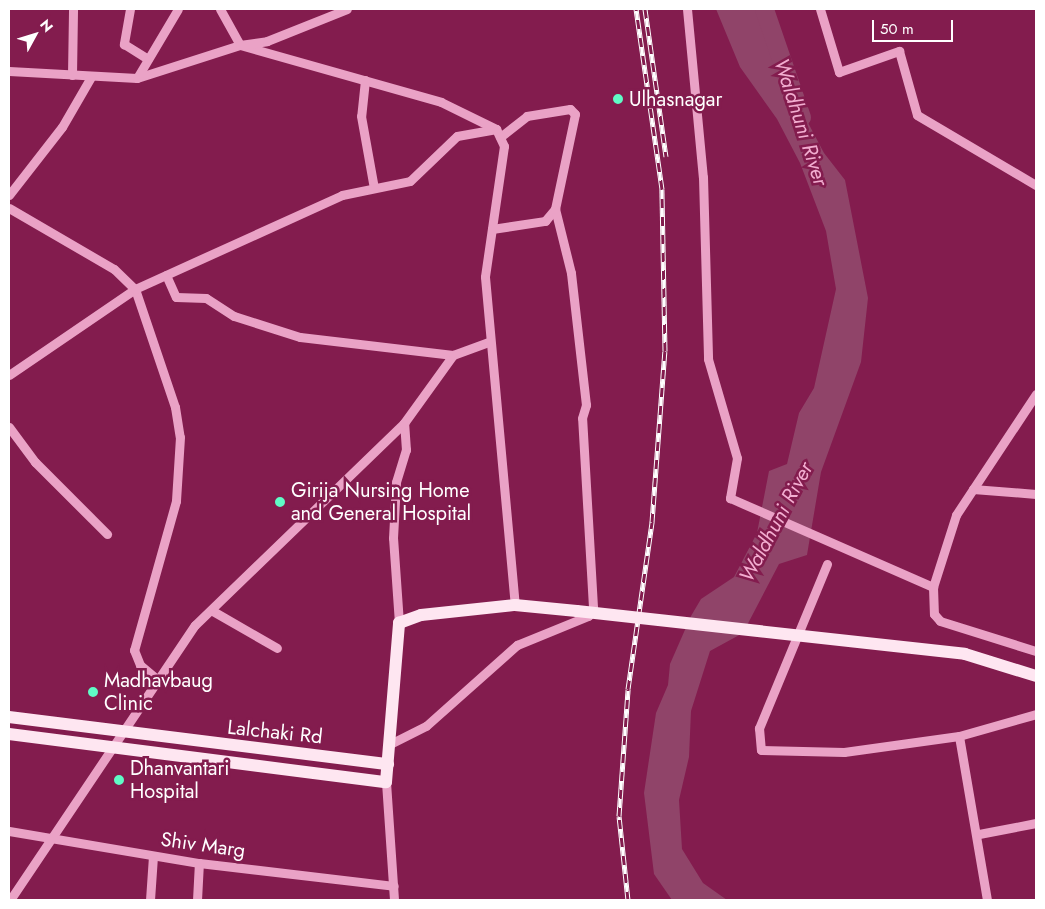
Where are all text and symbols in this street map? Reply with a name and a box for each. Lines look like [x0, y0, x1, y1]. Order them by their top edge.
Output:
north arrow [10, 10, 60, 60]
scale bar [875, 10, 956, 42]
text: N [35, 15, 58, 36]
text: 50 m [880, 18, 914, 40]
water label: Waldhuni River [769, 55, 833, 189]
place label: Ulhasnagar [629, 87, 722, 111]
marker: Ulhasnagar [611, 92, 625, 106]
water label: Waldhuni River [734, 458, 818, 586]
place label: Girija Nursing Home and General Hospital [291, 479, 471, 526]
marker: Girija Nursing Home and General Hospital [273, 495, 287, 509]
place label: Madhavbaug Clinic [104, 668, 213, 715]
marker: Madhavbaug Clinic [86, 685, 100, 699]
street label: Lalchaki Rd [226, 715, 324, 749]
place label: Dhanvantari Hospital [130, 756, 230, 803]
marker: Dhanvantari Hospital [112, 773, 126, 787]
street label: Shiv Marg [159, 827, 247, 863]

